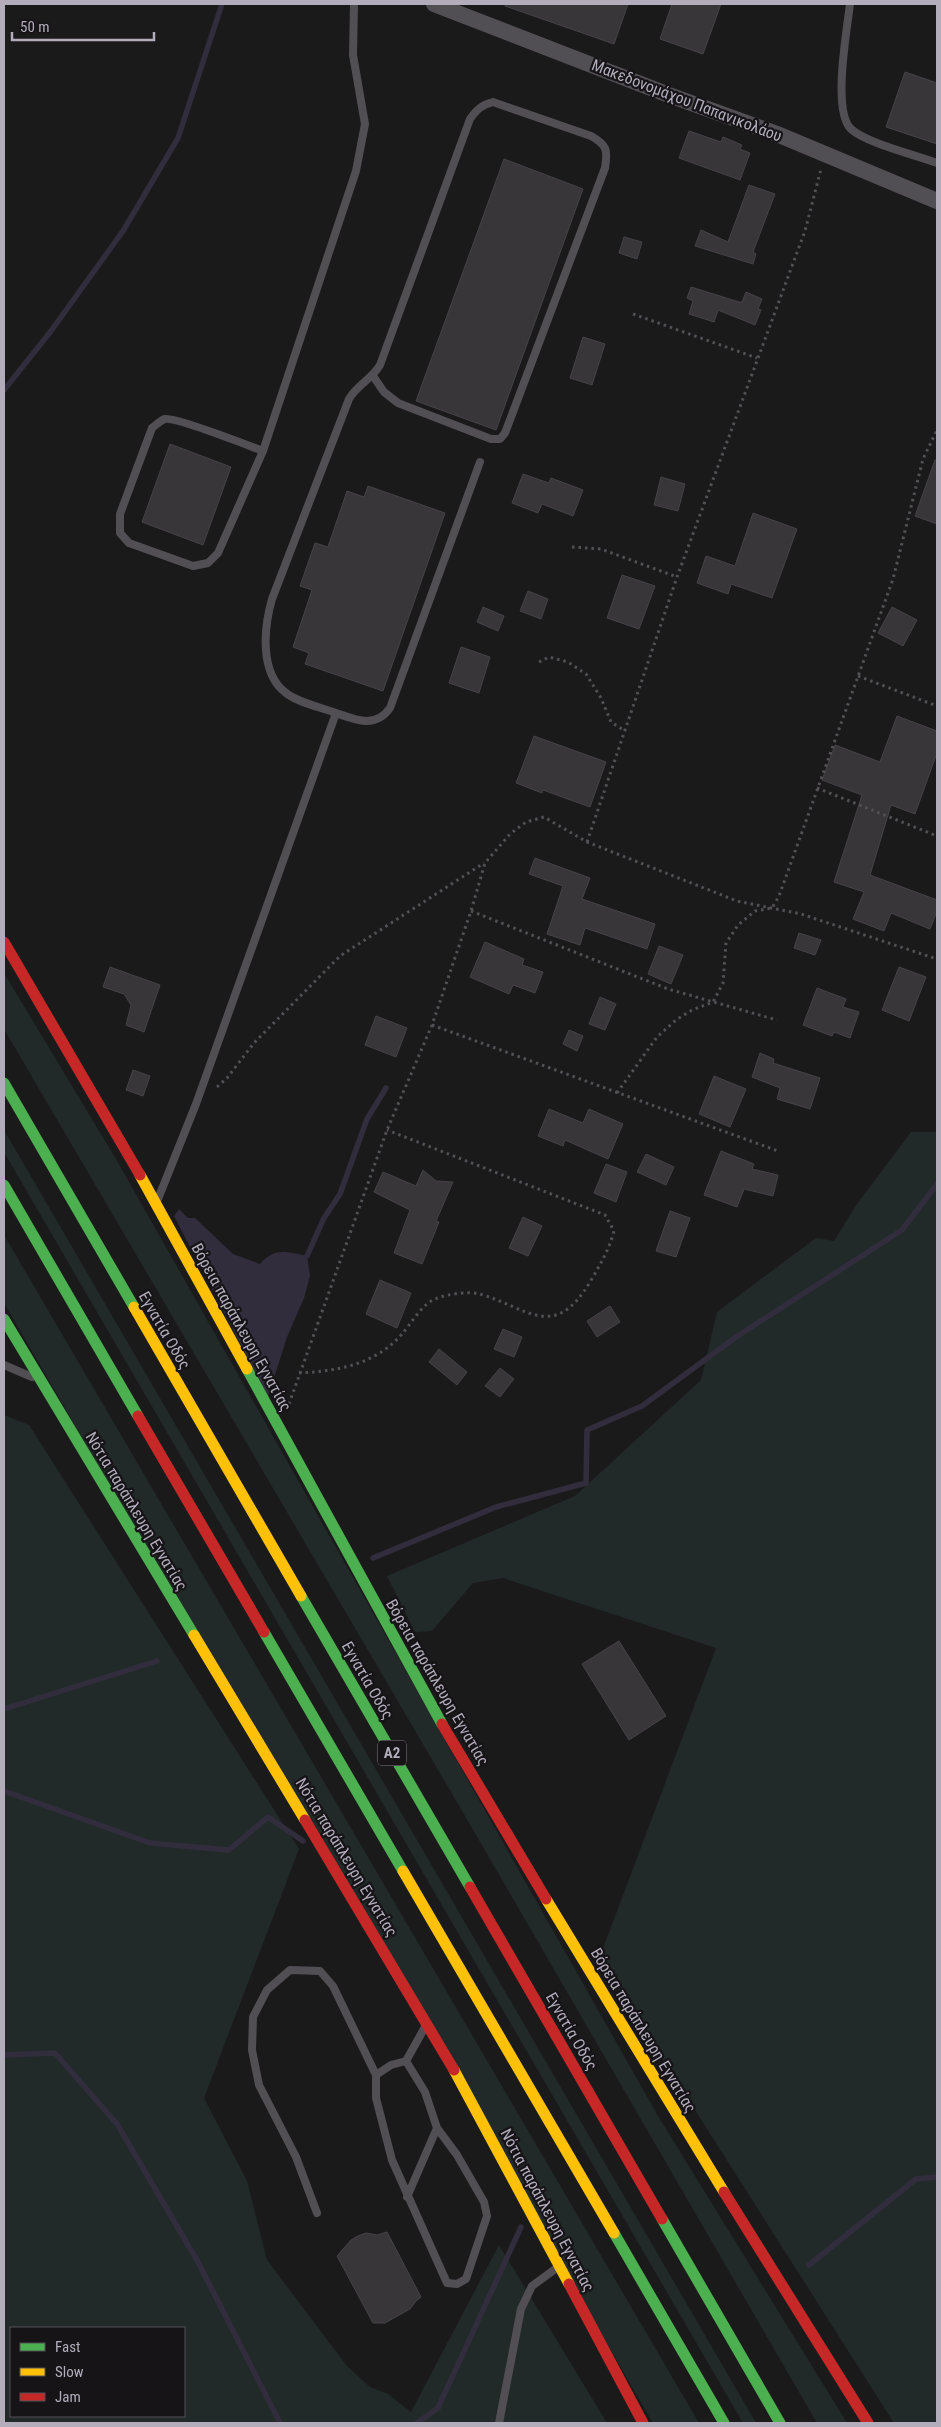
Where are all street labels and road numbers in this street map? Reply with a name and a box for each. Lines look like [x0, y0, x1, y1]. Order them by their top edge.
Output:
street label: Μακεδονομάχου Παπανικολάου [589, 55, 785, 146]
street label: Βόρεια παράπλευρη Εγνατίας [187, 1240, 296, 1414]
street label: Εγνατία Οδός [135, 1288, 194, 1372]
street label: Νότια παράπλευρη Εγνατίας [82, 1428, 192, 1594]
street label: Βόρεια παράπλευρη Εγνατίας [382, 1596, 493, 1769]
street label: Εγνατία Οδός [338, 1638, 397, 1722]
road number: Α2 [378, 1740, 406, 1766]
street label: Νότια παράπλευρη Εγνατίας [292, 1774, 402, 1940]
street label: Βόρεια παράπλευρη Εγνατίας [587, 1944, 700, 2116]
street label: Εγνατία Οδός [542, 1989, 601, 2073]
street label: Νότια παράπλευρη Εγνατίας [497, 2126, 599, 2295]

